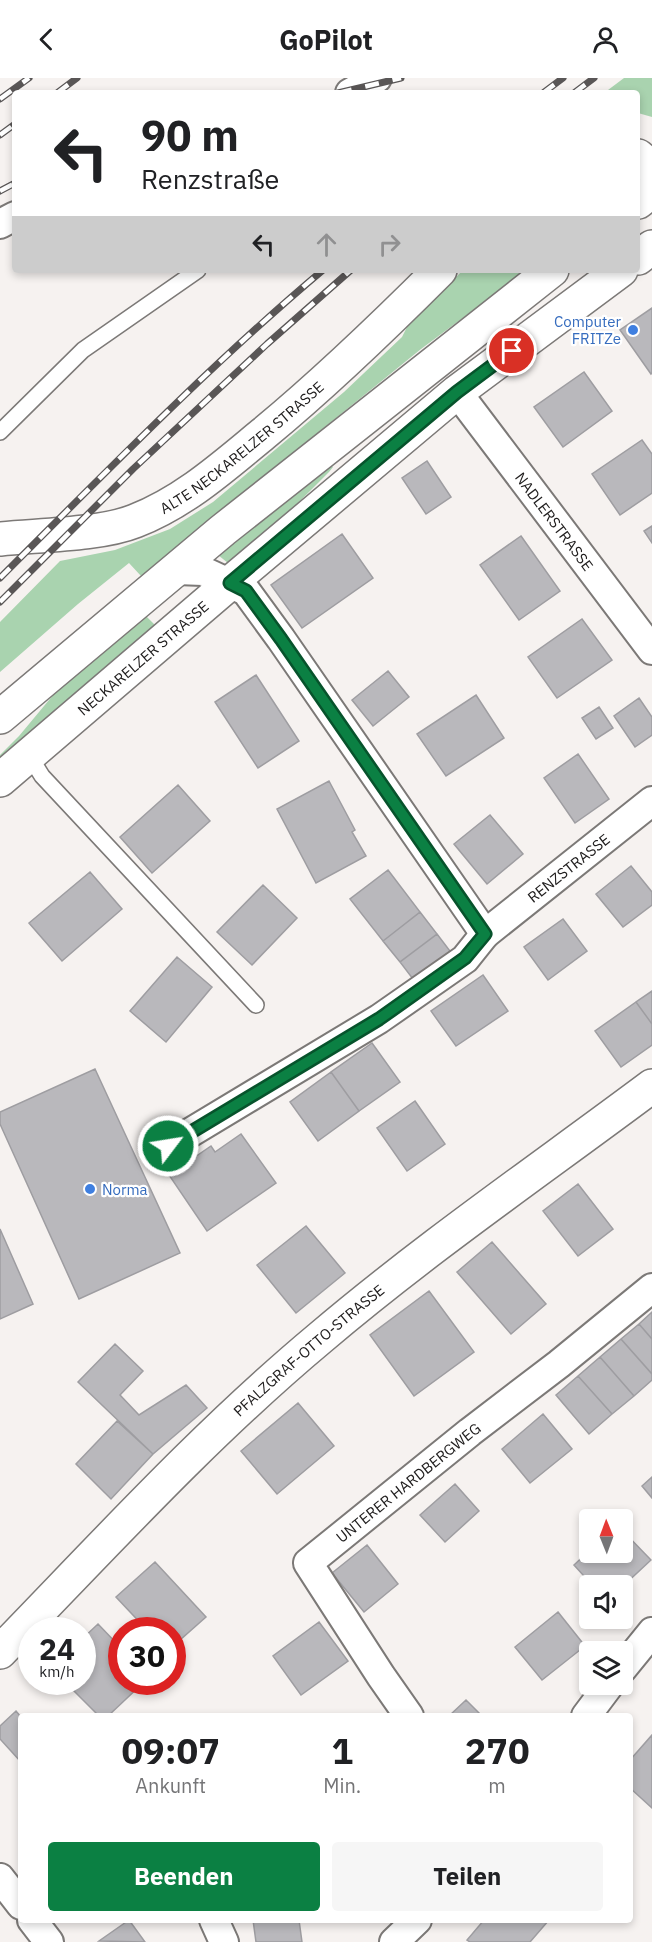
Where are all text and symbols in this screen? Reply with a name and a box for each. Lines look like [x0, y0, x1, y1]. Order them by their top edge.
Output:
text: GoPilot [279, 22, 373, 57]
icon: back [30, 23, 63, 56]
icon: person [589, 23, 622, 56]
text: 90 m [141, 108, 239, 163]
icon: left [42, 114, 120, 192]
text: Renzstraße [141, 161, 279, 196]
icon: left [247, 228, 280, 261]
icon: ahead [310, 228, 343, 261]
icon: right [373, 228, 406, 261]
place label: Computer FRITZe [554, 312, 621, 348]
marker: Computer FRITZe [626, 323, 640, 337]
pin [486, 325, 537, 376]
icon: arrive [495, 334, 528, 367]
street label: ALTE NECKARELZER STRASSE [156, 377, 327, 517]
street label: NADLERSTRASSE [511, 468, 598, 574]
street label: NECKARELZER STRASSE [73, 596, 212, 719]
street label: RENZSTRASSE [523, 829, 613, 906]
position arrow [136, 1114, 200, 1178]
place label: Norma [102, 1180, 148, 1199]
marker: Norma [83, 1182, 97, 1196]
street label: PFALZGRAF-OTTO-STRASSE [229, 1280, 388, 1420]
street label: UNTERER HARDBERGWEG [332, 1418, 484, 1546]
north arrow [579, 1509, 633, 1563]
map controls [579, 1509, 633, 1695]
button: sound [579, 1575, 633, 1629]
speed limit sign: 30 [108, 1617, 186, 1695]
text: 24 [39, 1629, 75, 1668]
button: layers [579, 1641, 633, 1695]
text: km/h [39, 1662, 75, 1681]
text: 09:07 [121, 1727, 220, 1774]
text: 1 [331, 1727, 353, 1774]
text: 270 [465, 1727, 530, 1774]
text: Ankunft [135, 1772, 206, 1799]
text: Min. [323, 1772, 361, 1799]
text: m [488, 1772, 506, 1799]
button: Beenden [48, 1842, 320, 1911]
button: Teilen [332, 1842, 603, 1911]

